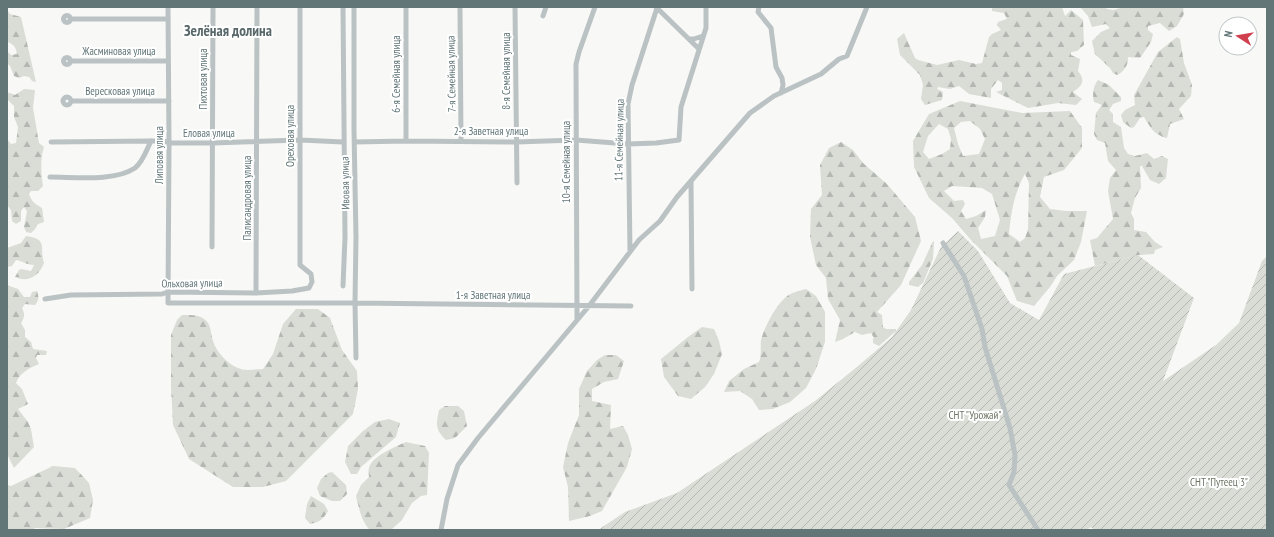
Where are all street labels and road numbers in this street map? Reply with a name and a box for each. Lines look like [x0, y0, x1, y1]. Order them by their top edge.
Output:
street label: 8-я Семейная улица [499, 32, 513, 110]
street label: 6-я Семейная улица [389, 35, 403, 113]
street label: 7-я Семейная улица [443, 35, 459, 113]
street label: Жасминовая улица [81, 44, 156, 58]
street label: Пихтовая улица [196, 48, 210, 110]
street label: Вересковая улица [85, 84, 155, 98]
street label: 11-я Семейная улица [611, 99, 627, 181]
street label: Ореховая улица [283, 105, 297, 167]
street label: 10-я Семейная улица [559, 121, 573, 203]
street label: 2-я Заветная улица [454, 124, 528, 138]
street label: Липовая улица [152, 126, 166, 185]
street label: Еловая улица [183, 126, 235, 140]
street label: Палисандровая улица [240, 156, 254, 240]
street label: Ивовая улица [338, 156, 352, 210]
street label: Ольховая улица [161, 275, 223, 291]
street label: 1-я Заветная улица [456, 288, 530, 302]

